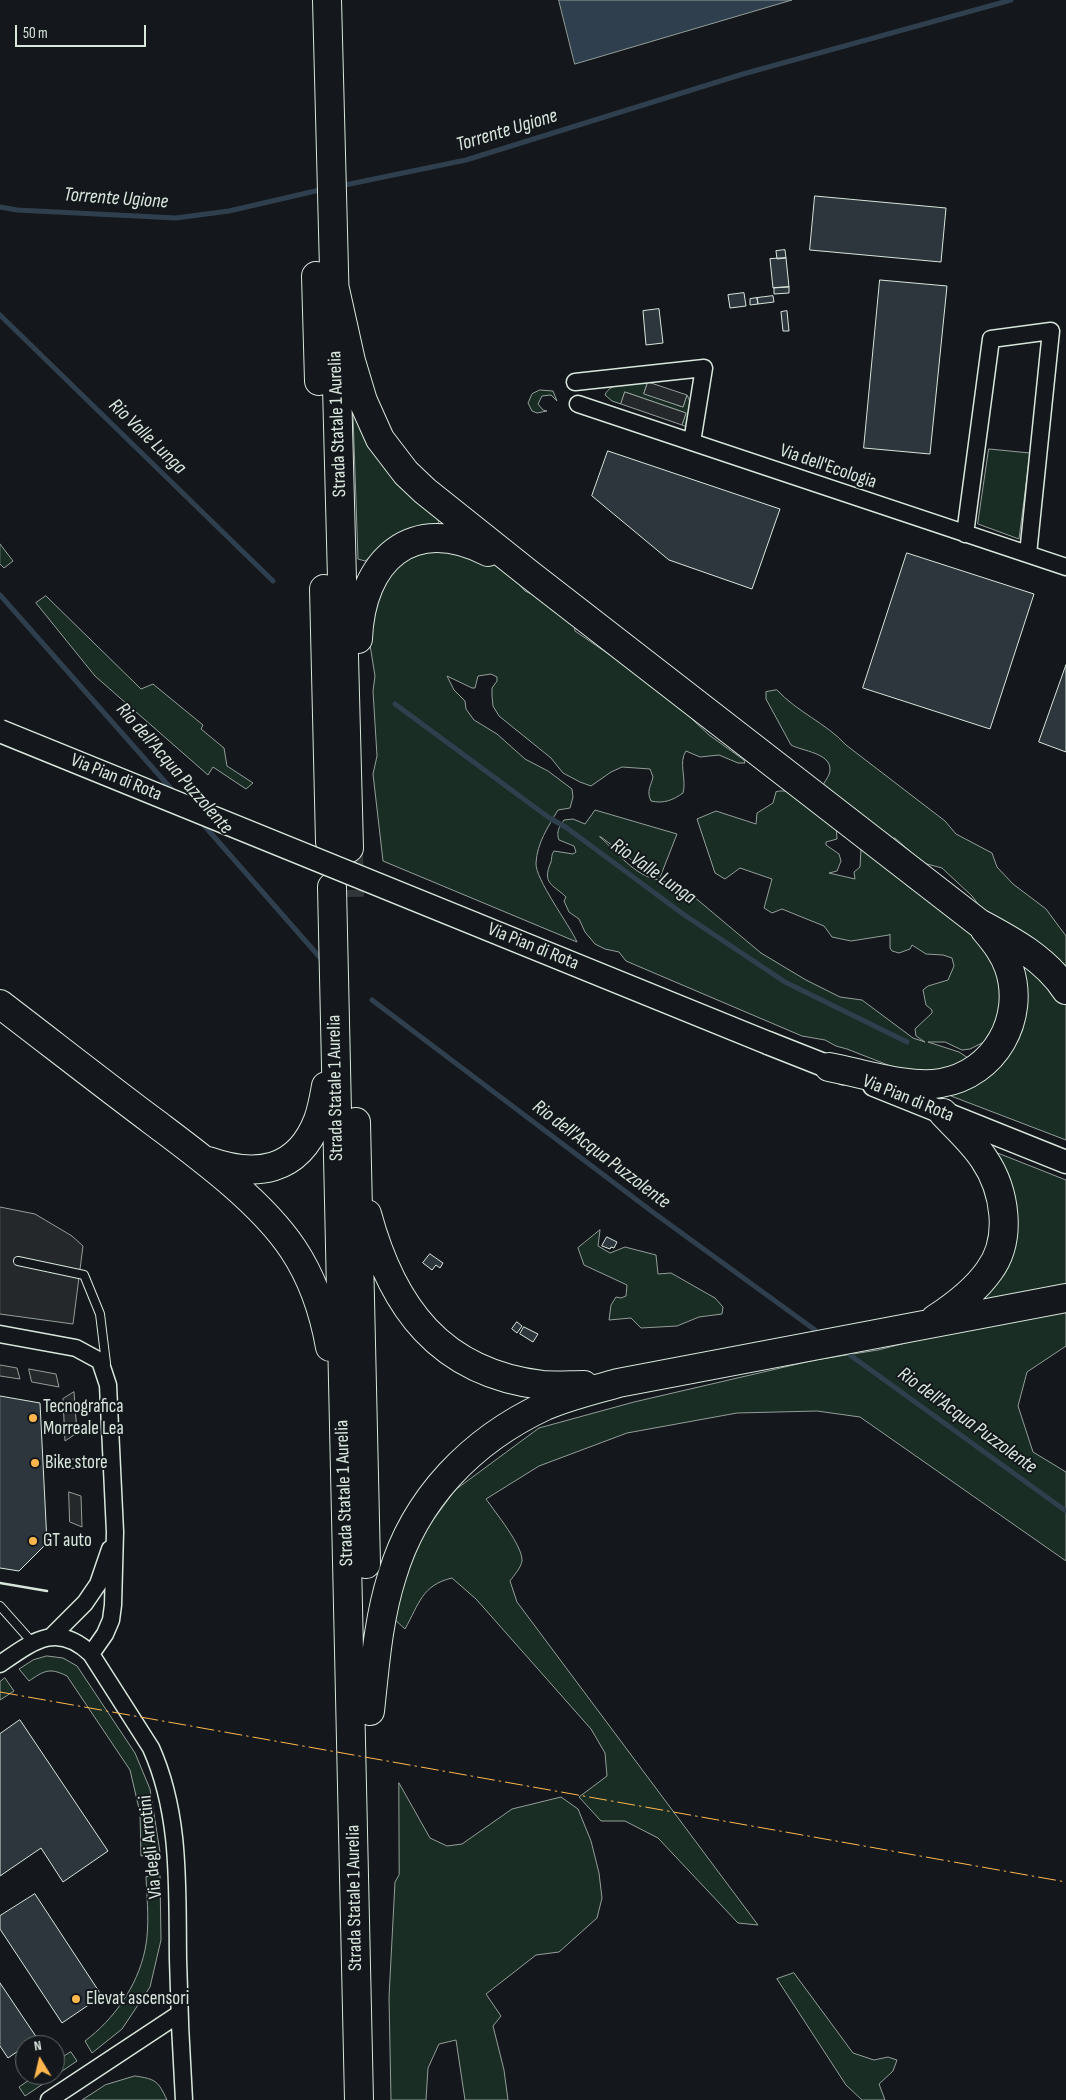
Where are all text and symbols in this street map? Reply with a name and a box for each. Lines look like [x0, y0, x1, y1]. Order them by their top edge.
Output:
scale bar [18, 15, 149, 47]
text: 50 m [23, 24, 48, 43]
water label: Torrente Ugione [454, 104, 560, 158]
water label: Torrente Ugione [63, 183, 169, 215]
street label: Strada Statale 1 Aurelia [324, 350, 352, 498]
water label: Rio Valle Lunga [103, 394, 191, 480]
street label: Via dell'Ecologia [777, 440, 879, 494]
water label: Rio dell'Acqua Puzzolente [110, 698, 238, 840]
street label: Via Pian di Rota [67, 749, 165, 807]
water label: Rio Valle Lunga [606, 834, 700, 910]
street label: Via Pian di Rota [484, 918, 582, 976]
street label: Strada Statale 1 Aurelia [323, 1015, 349, 1161]
street label: Via Pian di Rota [859, 1070, 957, 1128]
water label: Rio dell'Acqua Puzzolente [527, 1095, 675, 1215]
water label: Rio dell'Acqua Puzzolente [893, 1362, 1041, 1480]
place label: Tecnografica Morreale Lea [43, 1396, 124, 1440]
marker: Tecnografica Morreale Lea [27, 1412, 39, 1424]
street label: Strada Statale 1 Aurelia [331, 1419, 359, 1567]
place label: Bike store [45, 1452, 108, 1474]
marker: Bike store [29, 1457, 41, 1469]
place label: GT auto [43, 1530, 92, 1552]
marker: GT auto [27, 1535, 39, 1547]
street label: Via degli Arrotini [134, 1794, 168, 1900]
street label: Strada Statale 1 Aurelia [342, 1825, 368, 1971]
place label: Elevat ascensori [86, 1988, 189, 2010]
marker: Elevat ascensori [70, 1993, 82, 2005]
north arrow [15, 2035, 65, 2085]
text: N [33, 2037, 43, 2055]

